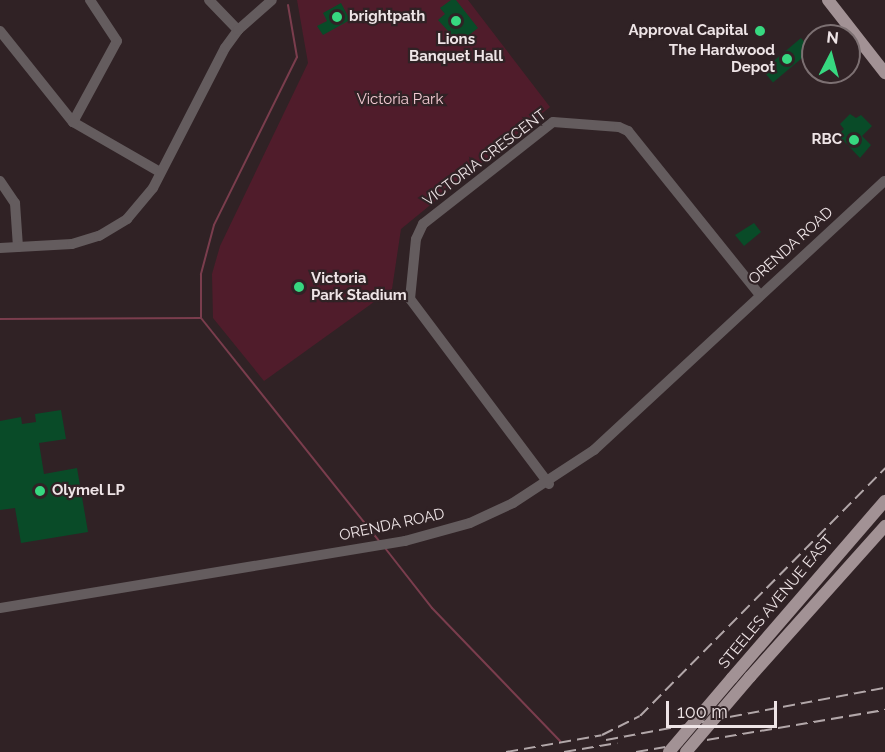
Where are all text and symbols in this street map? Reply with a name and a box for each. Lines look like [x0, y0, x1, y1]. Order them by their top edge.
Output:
place label: brightpath [349, 8, 425, 26]
marker: brightpath [330, 10, 344, 24]
marker: Lions Banquet Hall [449, 14, 463, 28]
place label: Approval Capital [628, 22, 748, 40]
marker: Approval Capital [753, 24, 767, 38]
north arrow [801, 24, 861, 84]
text: N [826, 28, 840, 48]
place label: Lions Banquet Hall [409, 30, 503, 65]
place label: The Hardwood Depot [669, 41, 775, 76]
marker: The Hardwood Depot [780, 52, 794, 66]
park label: Victoria Park [357, 91, 443, 109]
street label: VICTORIA CRESCENT [420, 106, 550, 210]
place label: RBC [812, 131, 842, 149]
marker: RBC [847, 133, 861, 147]
street label: ORENDA ROAD [745, 203, 837, 289]
place label: Victoria Park Stadium [311, 269, 407, 304]
marker: Victoria Park Stadium [292, 280, 306, 294]
place label: Olymel LP [52, 482, 125, 500]
marker: Olymel LP [33, 484, 47, 498]
street label: ORENDA ROAD [337, 505, 447, 545]
street label: STEELES AVENUE EAST [715, 531, 837, 673]
scale bar [669, 689, 780, 727]
text: 100 m [677, 701, 728, 722]

